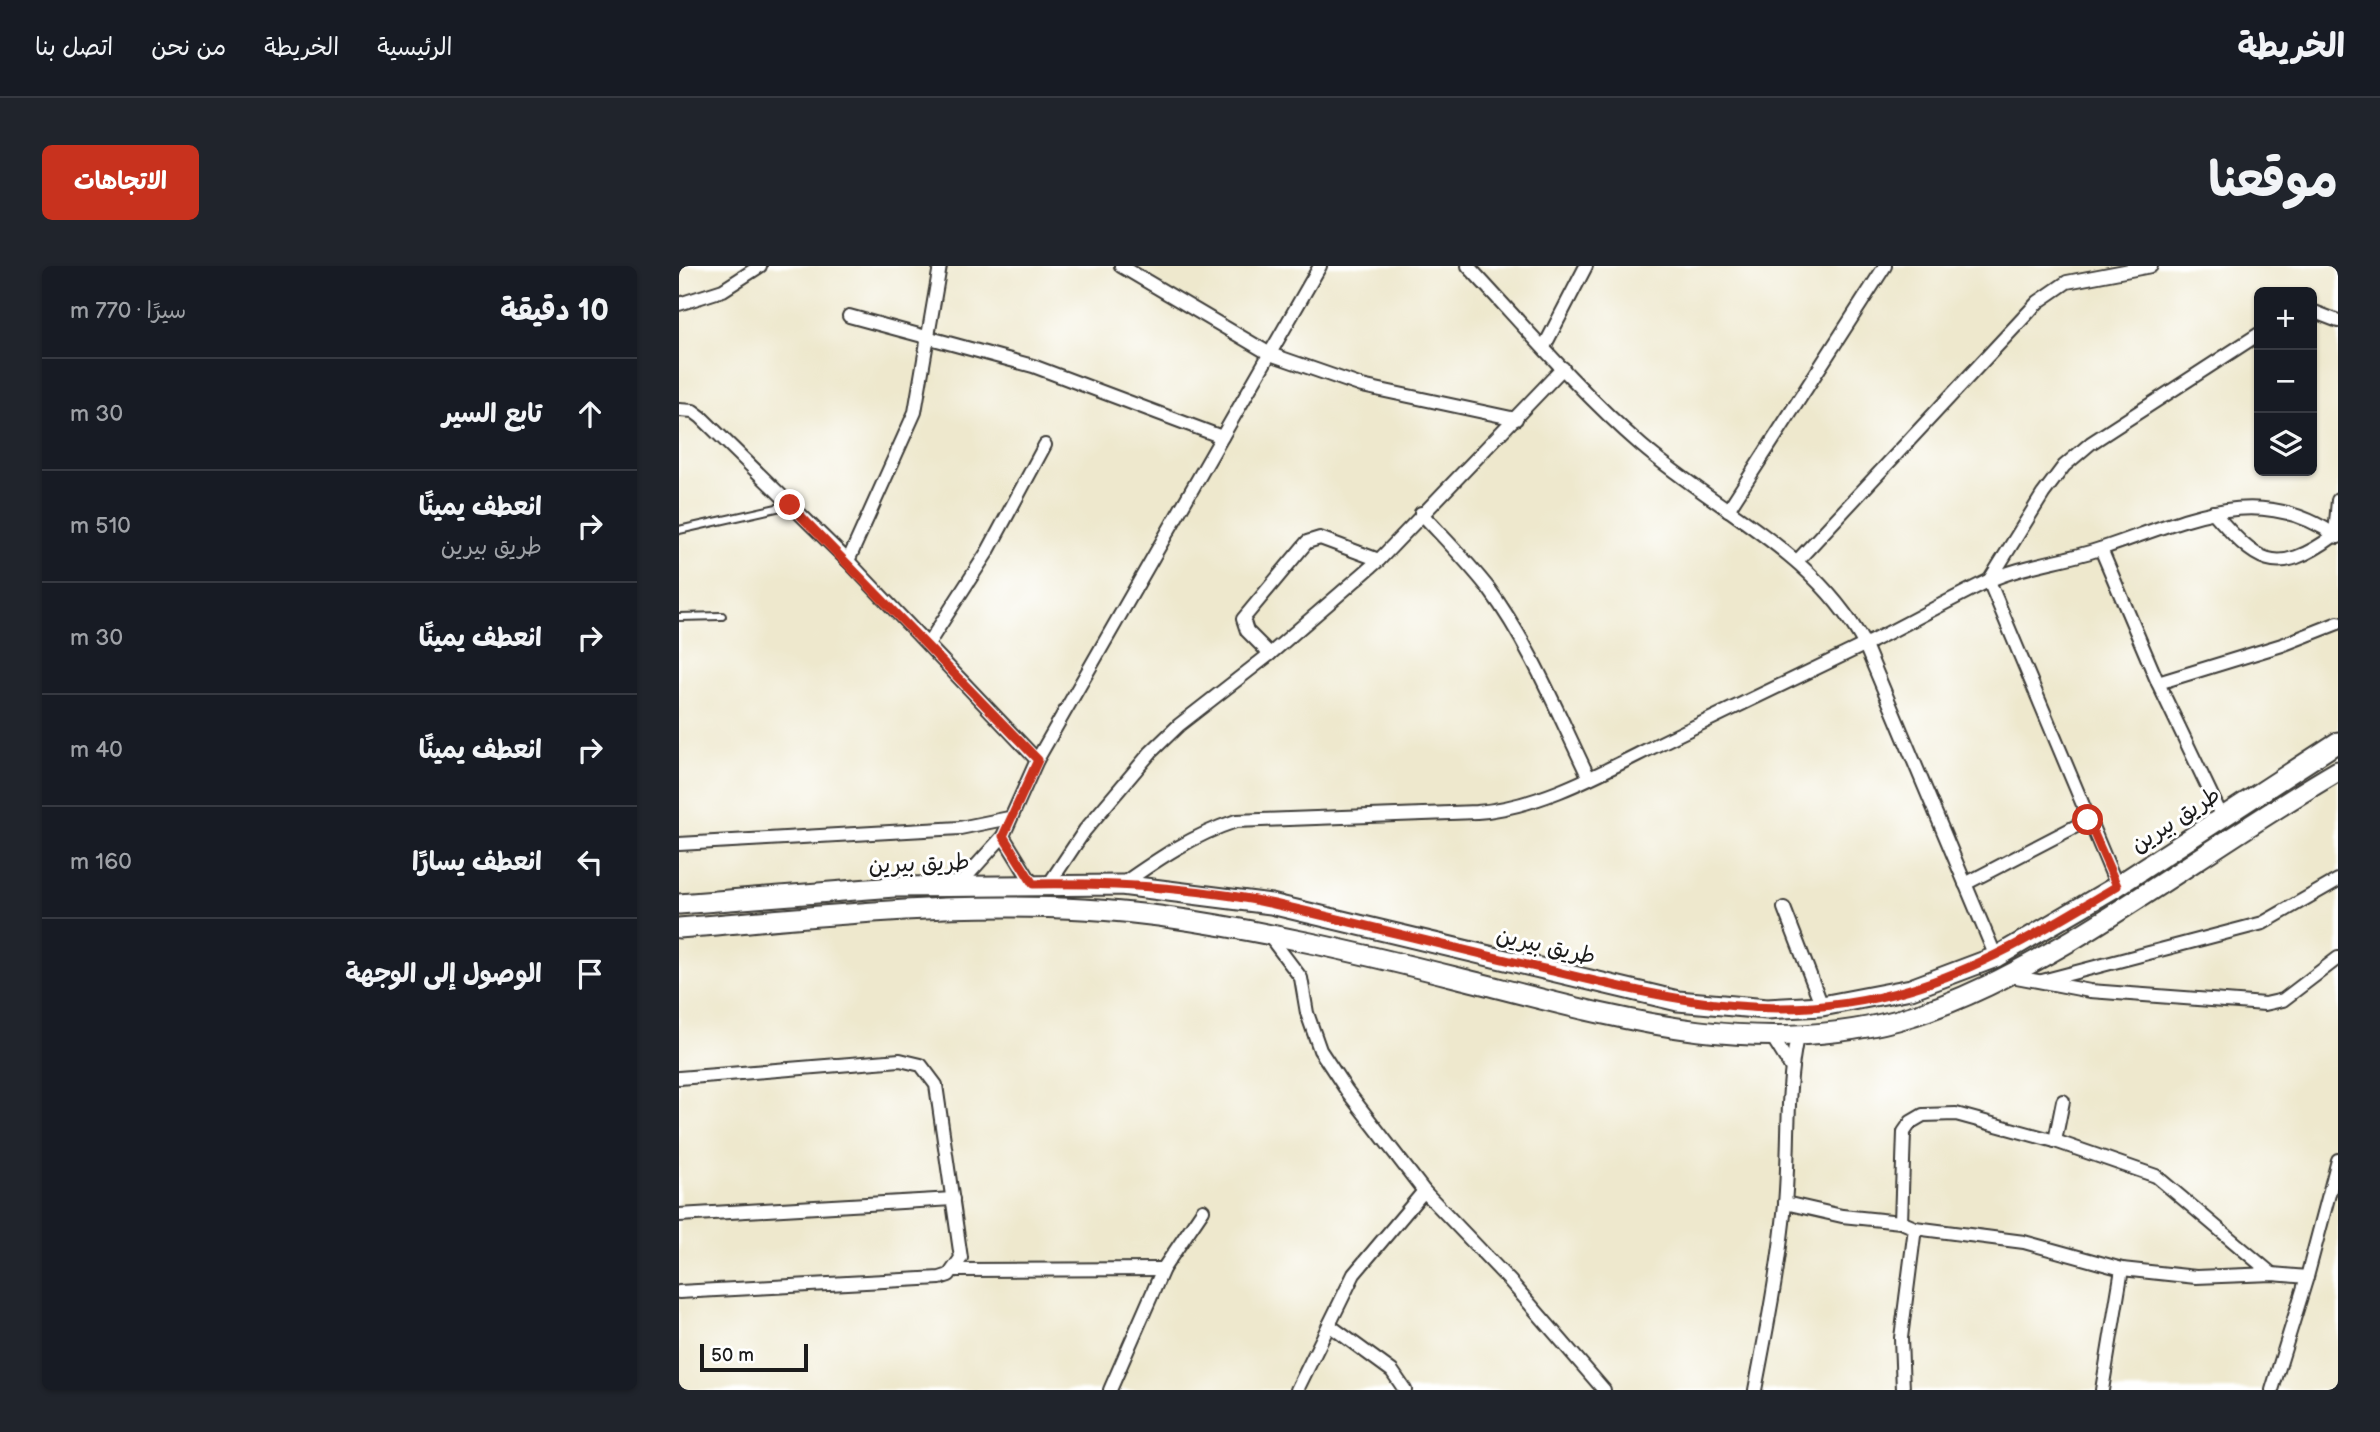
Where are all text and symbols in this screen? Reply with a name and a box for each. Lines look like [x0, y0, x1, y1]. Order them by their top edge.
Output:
text: الخريطة [2238, 27, 2345, 67]
text: اتصل بنا [35, 33, 113, 62]
text: من نحن [151, 33, 226, 62]
text: الخريطة [264, 33, 339, 62]
text: الرئيسية [377, 33, 453, 62]
button: الاتجاهات [42, 145, 199, 220]
text: موقعنا [2208, 152, 2338, 211]
map controls [2254, 287, 2317, 476]
button: + [2254, 287, 2317, 350]
text: 10 دقيقة [500, 293, 609, 329]
text: سيرًا · 770 m [70, 297, 186, 325]
button: − [2254, 350, 2317, 413]
icon: ahead [571, 395, 609, 433]
text: تابع السير [442, 399, 542, 430]
text: 30 m [70, 400, 123, 428]
button: layers [2254, 413, 2317, 476]
route end [774, 489, 805, 520]
text: انعطف يمينًا [419, 492, 542, 523]
icon: right [571, 507, 609, 545]
text: 510 m [70, 512, 131, 540]
text: طريق بيرين [441, 533, 542, 561]
icon: right [571, 619, 609, 657]
text: انعطف يمينًا [419, 623, 542, 654]
text: 30 m [70, 624, 123, 652]
icon: right [571, 731, 609, 769]
text: انعطف يمينًا [419, 735, 542, 766]
text: 40 m [70, 736, 123, 764]
street label: طريق بيرين [2126, 781, 2226, 859]
route start [2072, 804, 2103, 835]
icon: left [571, 843, 609, 881]
text: انعطف يسارًا [412, 847, 542, 878]
text: 160 m [70, 848, 132, 876]
street label: طريق بيرين [868, 848, 970, 880]
street label: طريق بيرين [1493, 921, 1598, 971]
icon: arrive [571, 955, 609, 993]
text: الوصول إلى الوجهة [345, 959, 542, 990]
scale bar [700, 1341, 809, 1373]
text: 50 m [711, 1344, 754, 1367]

